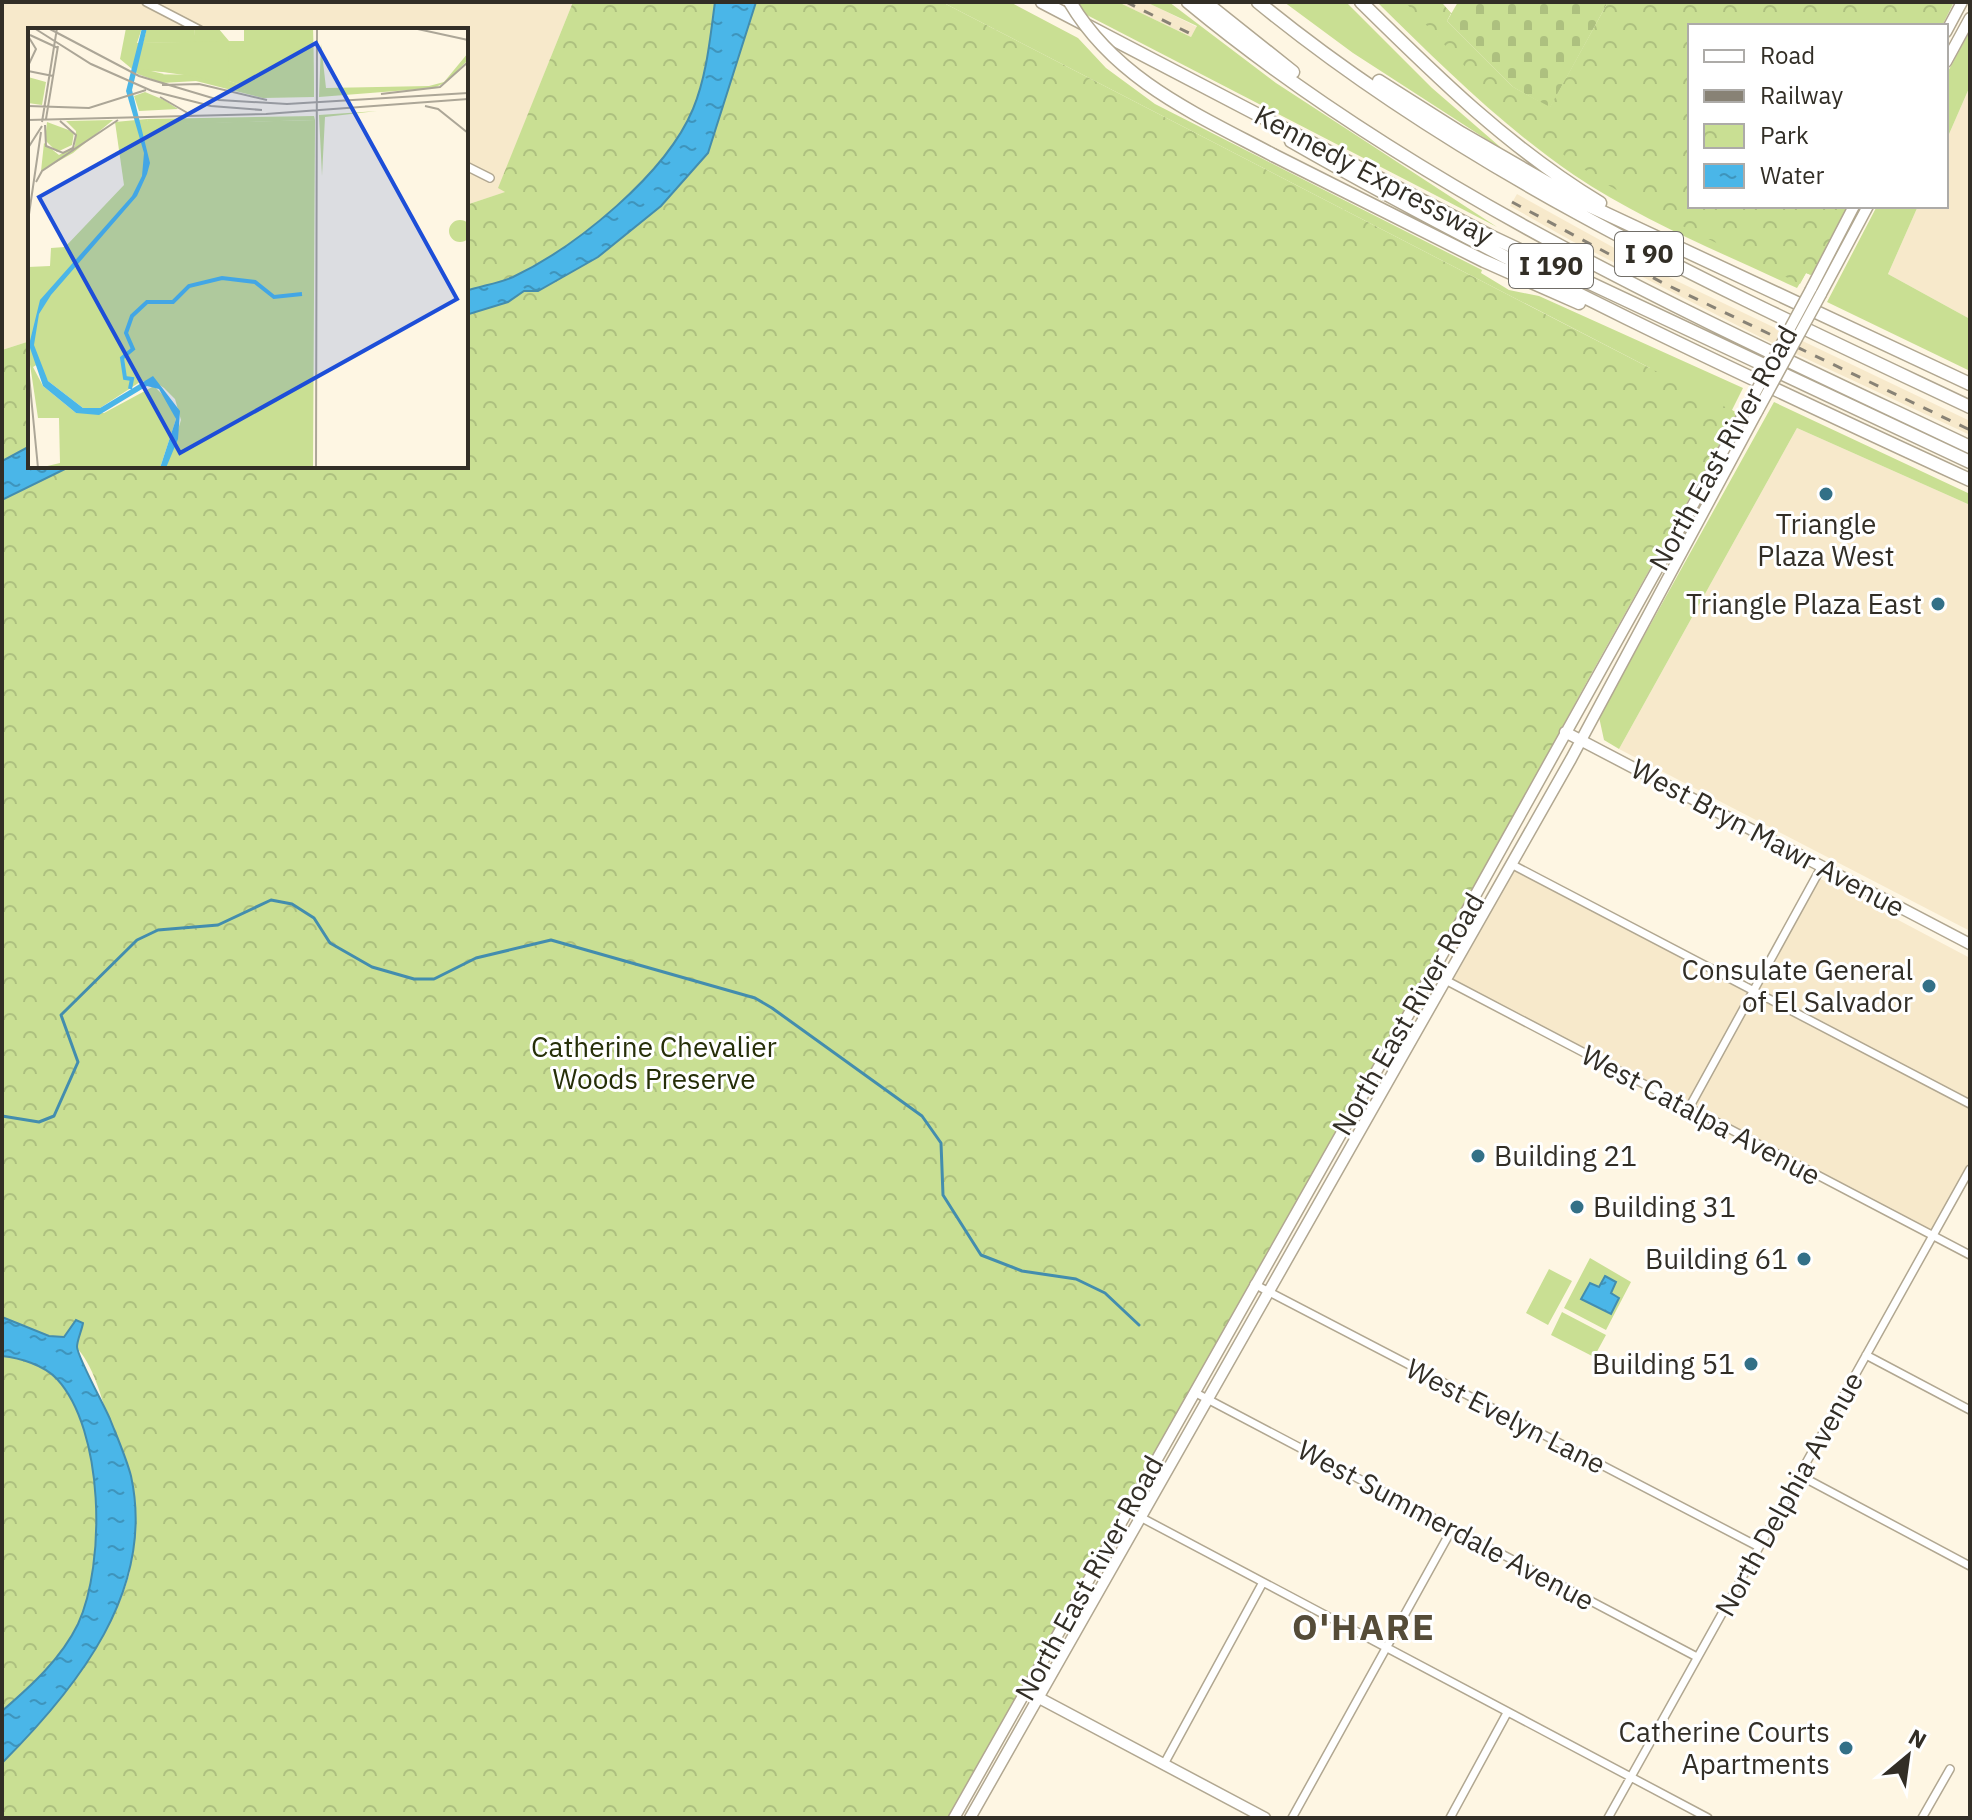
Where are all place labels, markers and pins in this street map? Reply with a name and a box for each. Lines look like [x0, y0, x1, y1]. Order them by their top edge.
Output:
marker: Triangle Plaza West [1817, 485, 1835, 503]
place label: Triangle Plaza West [1757, 505, 1895, 574]
place label: Triangle Plaza East [1686, 585, 1922, 622]
marker: Triangle Plaza East [1929, 595, 1947, 613]
place label: Consulate General of El Salvador [1681, 951, 1913, 1020]
marker: Consulate General of El Salvador [1920, 977, 1938, 995]
place label: Building 21 [1494, 1137, 1637, 1174]
marker: Building 21 [1469, 1147, 1487, 1165]
place label: Building 31 [1593, 1188, 1736, 1225]
marker: Building 31 [1568, 1198, 1586, 1216]
place label: Building 61 [1645, 1240, 1788, 1277]
marker: Building 61 [1795, 1250, 1813, 1268]
place label: Building 51 [1592, 1345, 1735, 1382]
marker: Building 51 [1742, 1355, 1760, 1373]
place label: Catherine Courts Apartments [1619, 1713, 1830, 1782]
marker: Catherine Courts Apartments [1837, 1739, 1855, 1757]

